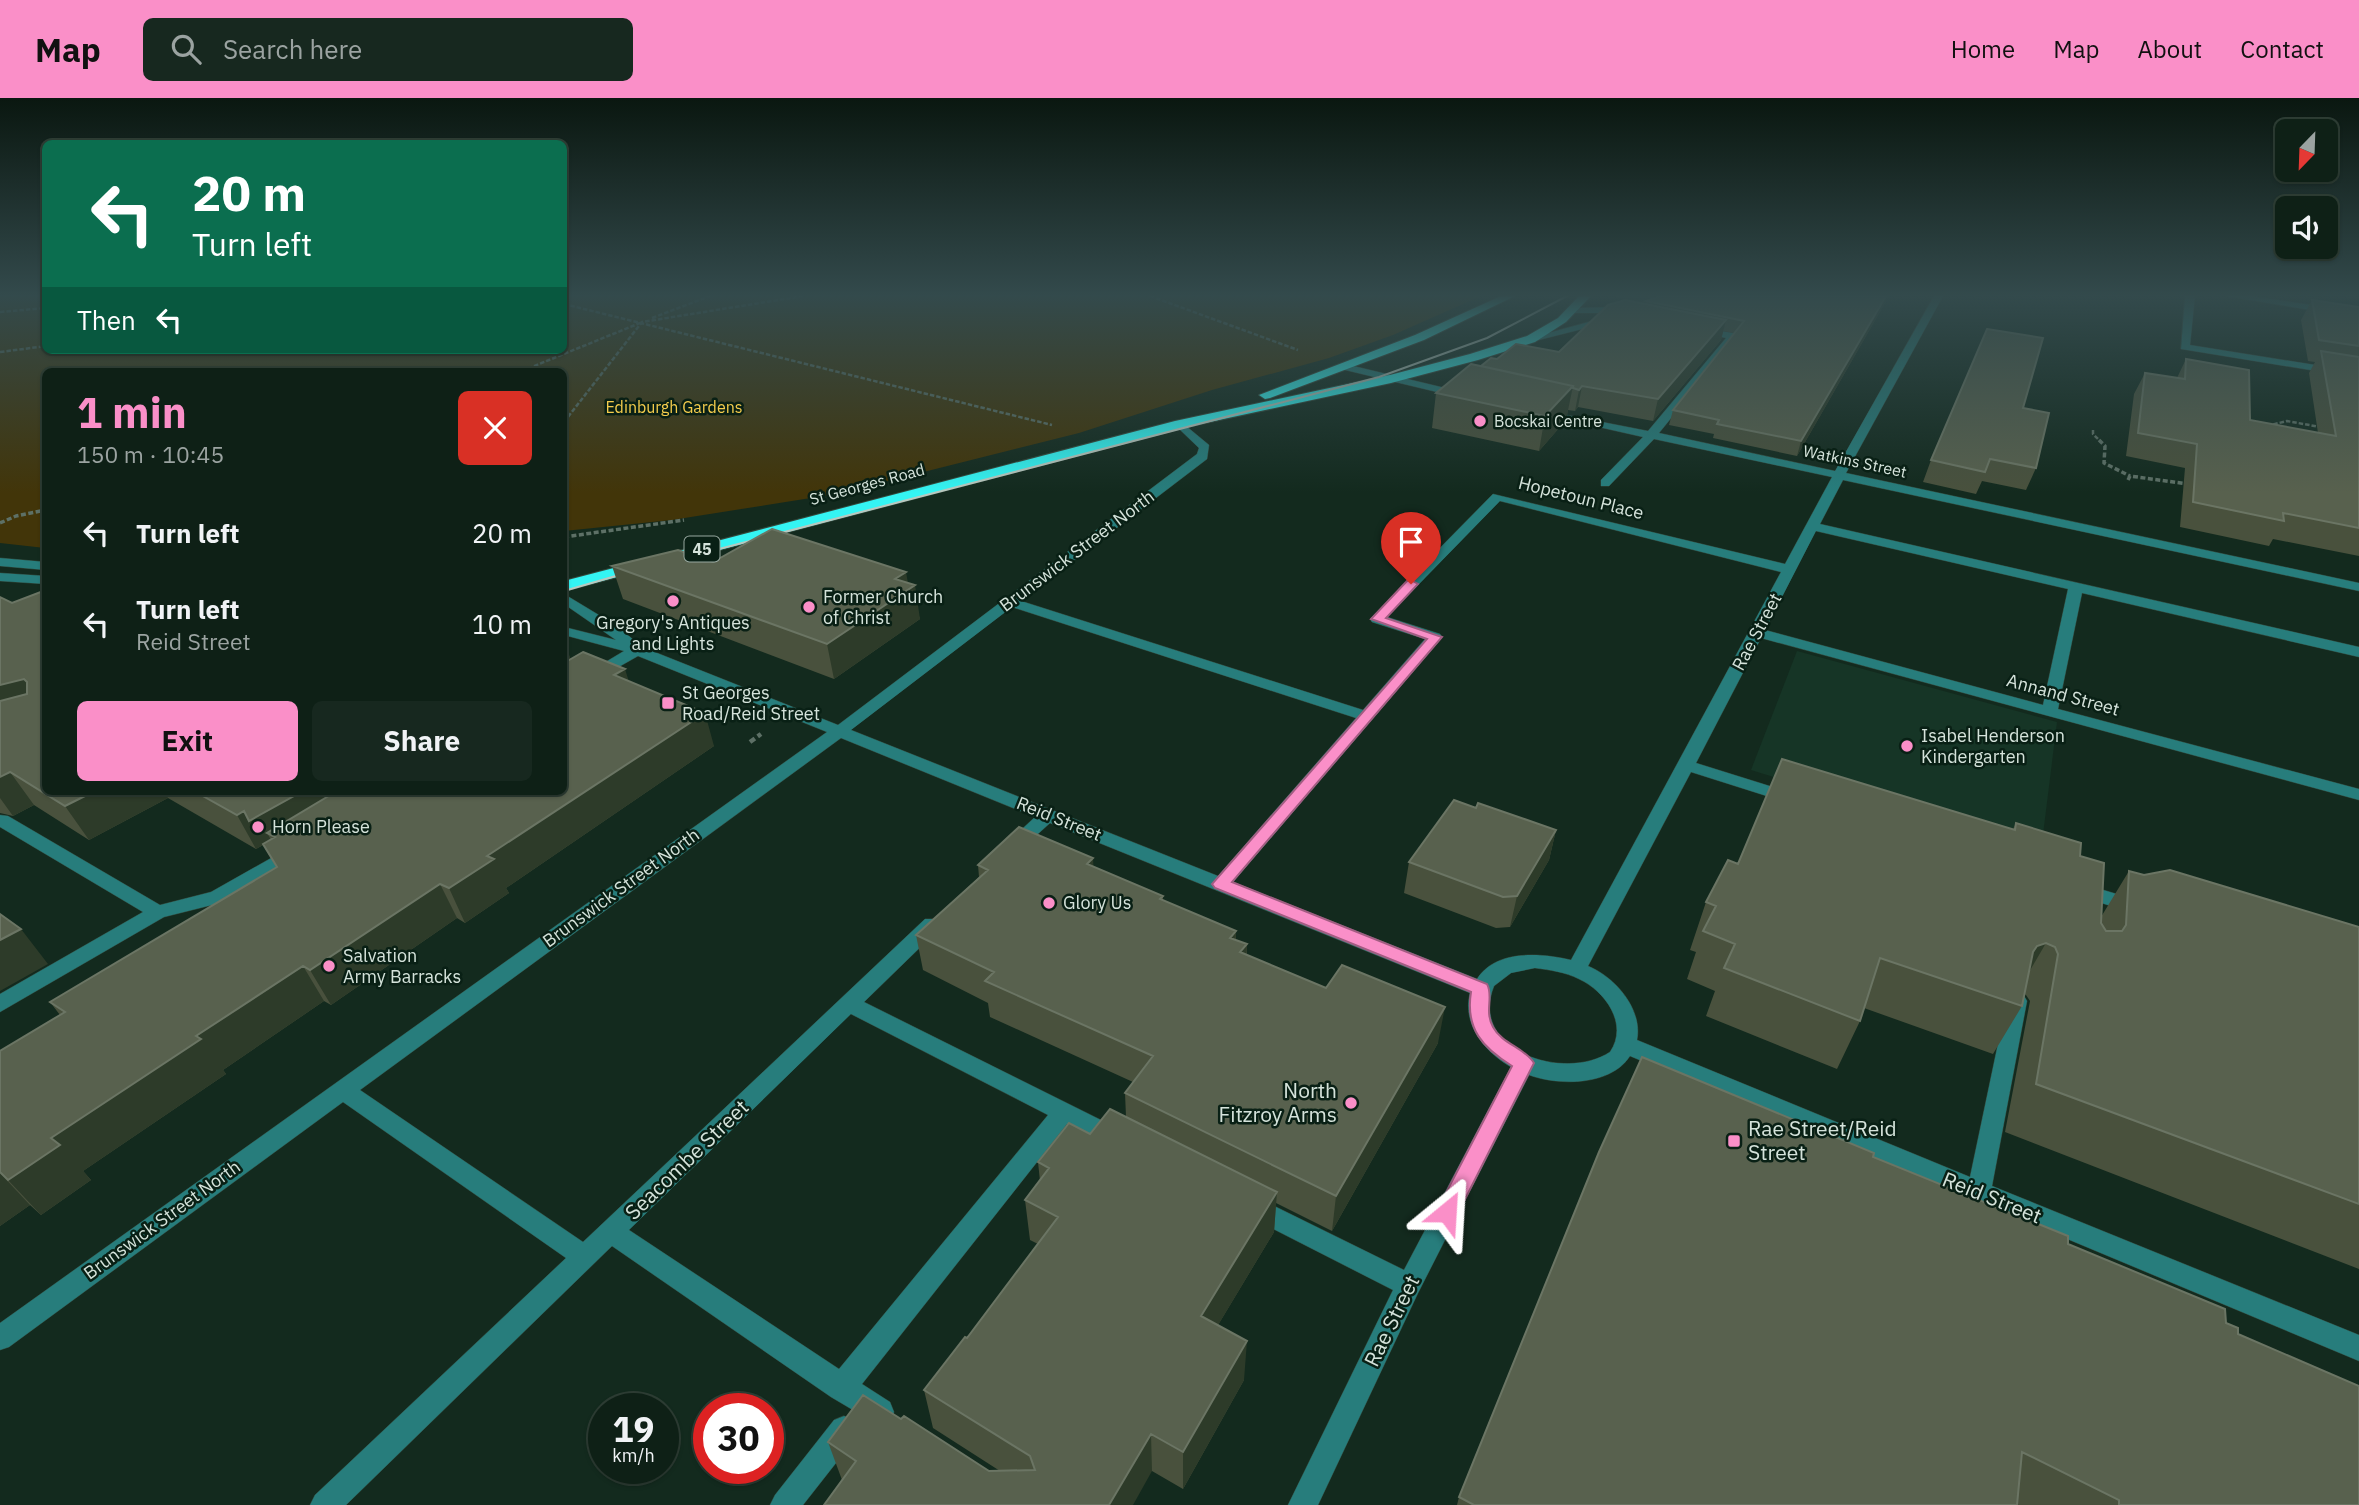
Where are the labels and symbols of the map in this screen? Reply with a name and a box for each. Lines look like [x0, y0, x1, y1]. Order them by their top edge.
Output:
north arrow [2275, 119, 2338, 182]
park label: Edinburgh Gardens [605, 397, 743, 417]
place label: Bocskai Centre [1494, 411, 1602, 431]
marker: Bocskai Centre [1472, 413, 1488, 429]
street label: Watkins Street [1801, 440, 1909, 482]
street label: St Georges Road [807, 459, 927, 509]
street label: Hopetoun Place [1516, 471, 1646, 524]
street label: Brunswick Street North [995, 485, 1159, 616]
pin [1381, 512, 1441, 584]
road number: 45 [684, 536, 720, 562]
place label: Former Church of Christ [823, 585, 943, 629]
street label: Rae Street [1727, 589, 1787, 674]
marker: Gregory's Antiques and Lights [665, 593, 681, 609]
marker: Former Church of Christ [801, 599, 817, 615]
place label: Gregory's Antiques and Lights [596, 611, 750, 655]
street label: Annand Street [2004, 668, 2122, 721]
place label: St Georges Road/Reid Street [682, 681, 820, 725]
marker: St Georges Road/Reid Street [660, 695, 676, 711]
place label: Isabel Henderson Kindergarten [1921, 724, 2065, 768]
marker: Isabel Henderson Kindergarten [1899, 738, 1915, 754]
street label: Reid Street [1013, 791, 1105, 846]
place label: Horn Please [272, 815, 370, 838]
marker: Horn Please [250, 819, 266, 835]
street label: Brunswick Street North [538, 823, 704, 952]
place label: Glory Us [1063, 891, 1131, 914]
marker: Glory Us [1041, 895, 1057, 911]
place label: Salvation Army Barracks [343, 944, 461, 988]
marker: Salvation Army Barracks [321, 958, 337, 974]
place label: North Fitzroy Arms [1218, 1076, 1337, 1128]
street label: Seacombe Street [618, 1093, 754, 1226]
marker: North Fitzroy Arms [1343, 1095, 1359, 1111]
place label: Rae Street/Reid Street [1748, 1114, 1897, 1166]
marker: Rae Street/Reid Street [1726, 1133, 1742, 1149]
street label: Brunswick Street North [79, 1155, 245, 1284]
street label: Reid Street [1939, 1164, 2046, 1230]
position arrow [1410, 1175, 1484, 1249]
street label: Rae Street [1357, 1270, 1425, 1371]
speed limit sign: 30 [693, 1393, 784, 1484]

